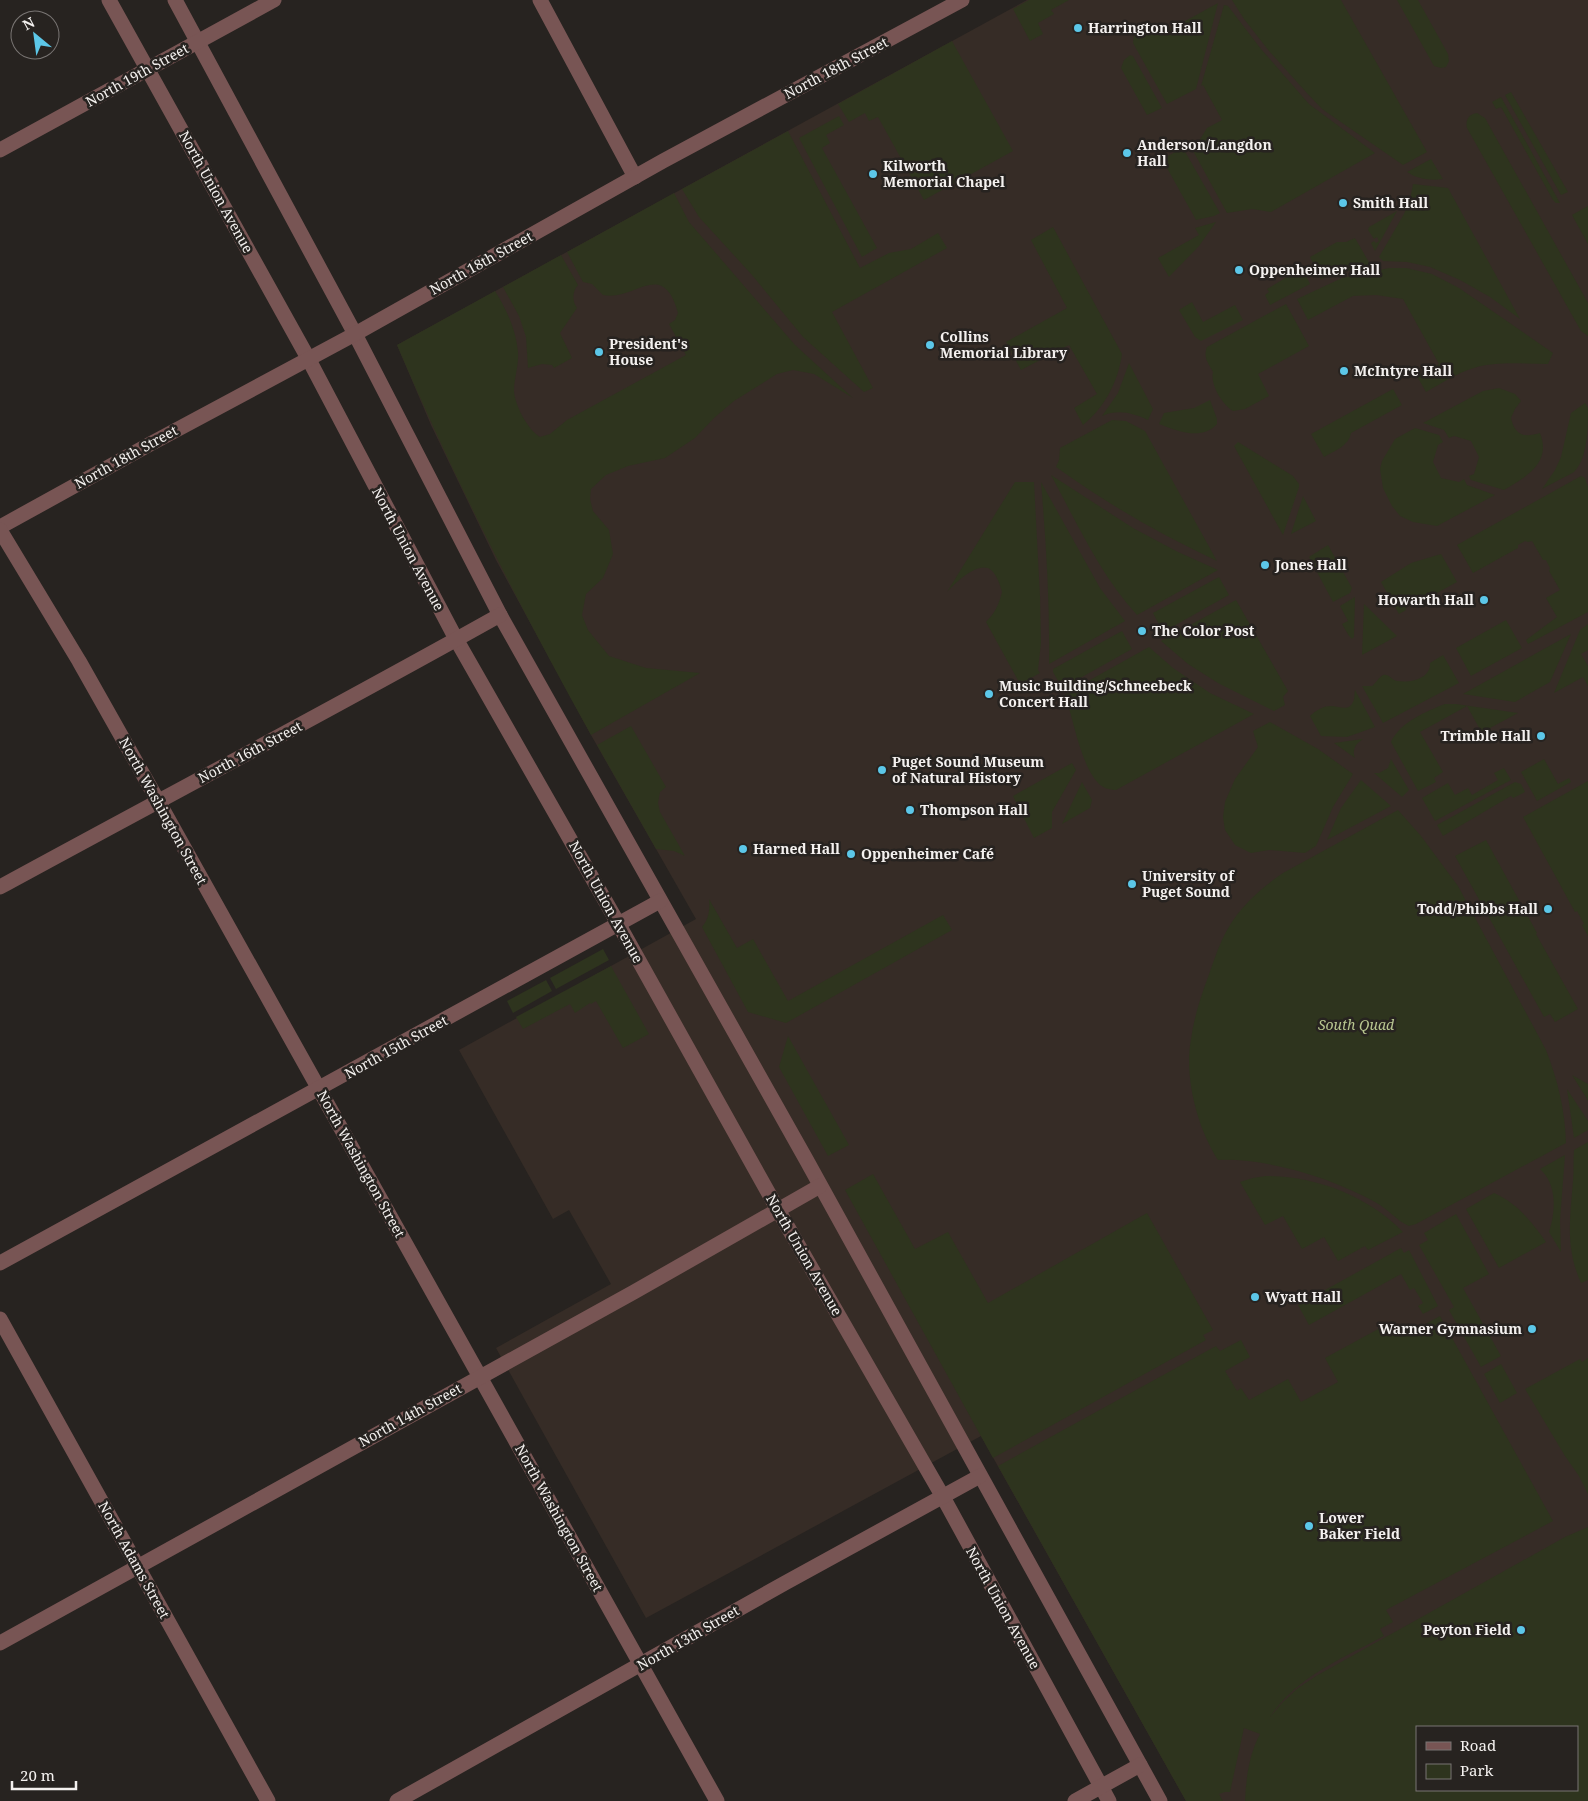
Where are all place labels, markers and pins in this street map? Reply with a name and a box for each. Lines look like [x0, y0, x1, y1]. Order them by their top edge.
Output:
place label: Harrington Hall [1088, 18, 1202, 37]
marker: Harrington Hall [1072, 22, 1084, 34]
place label: Anderson/Langdon Hall [1137, 135, 1272, 170]
marker: Anderson/Langdon Hall [1121, 147, 1133, 159]
place label: Kilworth Memorial Chapel [883, 156, 1005, 191]
marker: Kilworth Memorial Chapel [867, 168, 879, 180]
place label: Smith Hall [1353, 193, 1428, 212]
marker: Smith Hall [1337, 197, 1349, 209]
place label: Oppenheimer Hall [1249, 260, 1380, 279]
marker: Oppenheimer Hall [1233, 264, 1245, 276]
place label: Collins Memorial Library [940, 327, 1068, 362]
place label: President's House [609, 334, 688, 369]
marker: Collins Memorial Library [924, 339, 936, 351]
marker: President's House [593, 346, 605, 358]
place label: McIntyre Hall [1354, 361, 1452, 380]
marker: McIntyre Hall [1338, 365, 1350, 377]
place label: Jones Hall [1274, 555, 1347, 574]
marker: Jones Hall [1259, 559, 1271, 571]
place label: Howarth Hall [1378, 590, 1474, 609]
marker: Howarth Hall [1478, 594, 1490, 606]
place label: The Color Post [1152, 621, 1255, 640]
marker: The Color Post [1136, 625, 1148, 637]
place label: Music Building/Schneebeck Concert Hall [999, 676, 1192, 711]
marker: Music Building/Schneebeck Concert Hall [983, 688, 995, 700]
place label: Trimble Hall [1440, 726, 1531, 745]
marker: Trimble Hall [1535, 730, 1547, 742]
place label: Puget Sound Museum of Natural History [892, 752, 1044, 787]
marker: Puget Sound Museum of Natural History [876, 764, 888, 776]
place label: Thompson Hall [920, 800, 1028, 819]
marker: Thompson Hall [904, 804, 916, 816]
place label: Harned Hall [753, 839, 840, 858]
marker: Harned Hall [737, 843, 749, 855]
place label: Oppenheimer Café [861, 844, 994, 863]
marker: Oppenheimer Café [845, 848, 857, 860]
place label: University of Puget Sound [1142, 866, 1235, 901]
marker: University of Puget Sound [1126, 878, 1138, 890]
place label: Todd/Phibbs Hall [1417, 899, 1538, 918]
marker: Todd/Phibbs Hall [1542, 903, 1554, 915]
place label: Wyatt Hall [1265, 1287, 1341, 1306]
marker: Wyatt Hall [1249, 1291, 1261, 1303]
place label: Warner Gymnasium [1379, 1319, 1522, 1338]
marker: Warner Gymnasium [1526, 1323, 1538, 1335]
place label: Lower Baker Field [1319, 1508, 1400, 1543]
marker: Lower Baker Field [1303, 1520, 1315, 1532]
place label: Peyton Field [1423, 1620, 1511, 1639]
marker: Peyton Field [1515, 1624, 1527, 1636]

